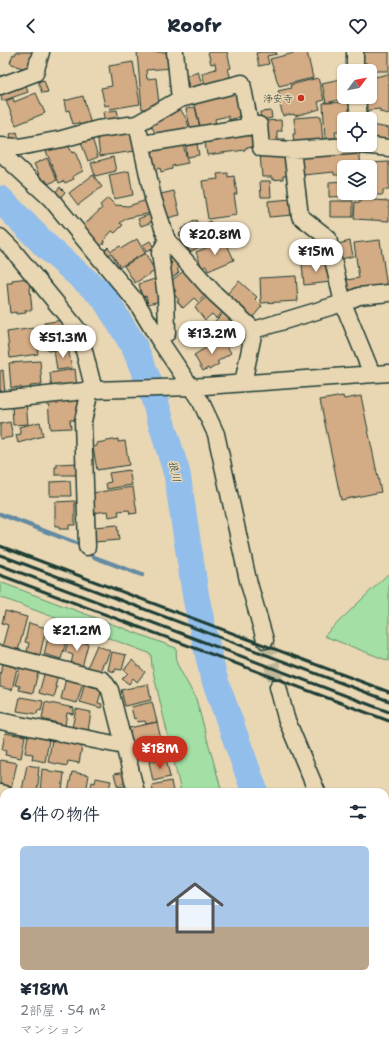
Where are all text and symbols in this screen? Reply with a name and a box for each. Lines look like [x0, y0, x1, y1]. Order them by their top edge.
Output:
text: Roofr [167, 14, 222, 38]
icon: back [20, 15, 42, 37]
icon: heart [347, 15, 369, 37]
north arrow [337, 64, 377, 104]
map controls [337, 64, 377, 200]
place label: 浄安寺 [263, 92, 293, 105]
marker: 浄安寺 [296, 93, 306, 103]
button: locate [337, 112, 377, 152]
button: layers [337, 160, 377, 200]
pin: ¥20.8M [182, 222, 248, 256]
text: ¥20.8M [189, 226, 241, 243]
pin: ¥15M [292, 239, 340, 273]
text: ¥15M [298, 243, 334, 260]
pin: ¥13.2M [179, 321, 245, 355]
pin: ¥51.3M [30, 325, 96, 359]
text: ¥13.2M [187, 325, 237, 342]
text: ¥51.3M [39, 329, 87, 346]
water label: 狼川 [165, 459, 184, 484]
pin: ¥21.2M [44, 618, 110, 652]
text: ¥21.2M [53, 622, 101, 639]
pin: ¥18M [136, 736, 184, 770]
text: ¥18M [141, 740, 179, 757]
icon: filters [347, 801, 369, 823]
text: 6件の物件 [20, 803, 100, 825]
icon: home [159, 872, 231, 944]
text: ¥18M [20, 978, 69, 1000]
text: 2部屋 · 54 m² [20, 1002, 106, 1019]
text: マンション [20, 1021, 84, 1038]

